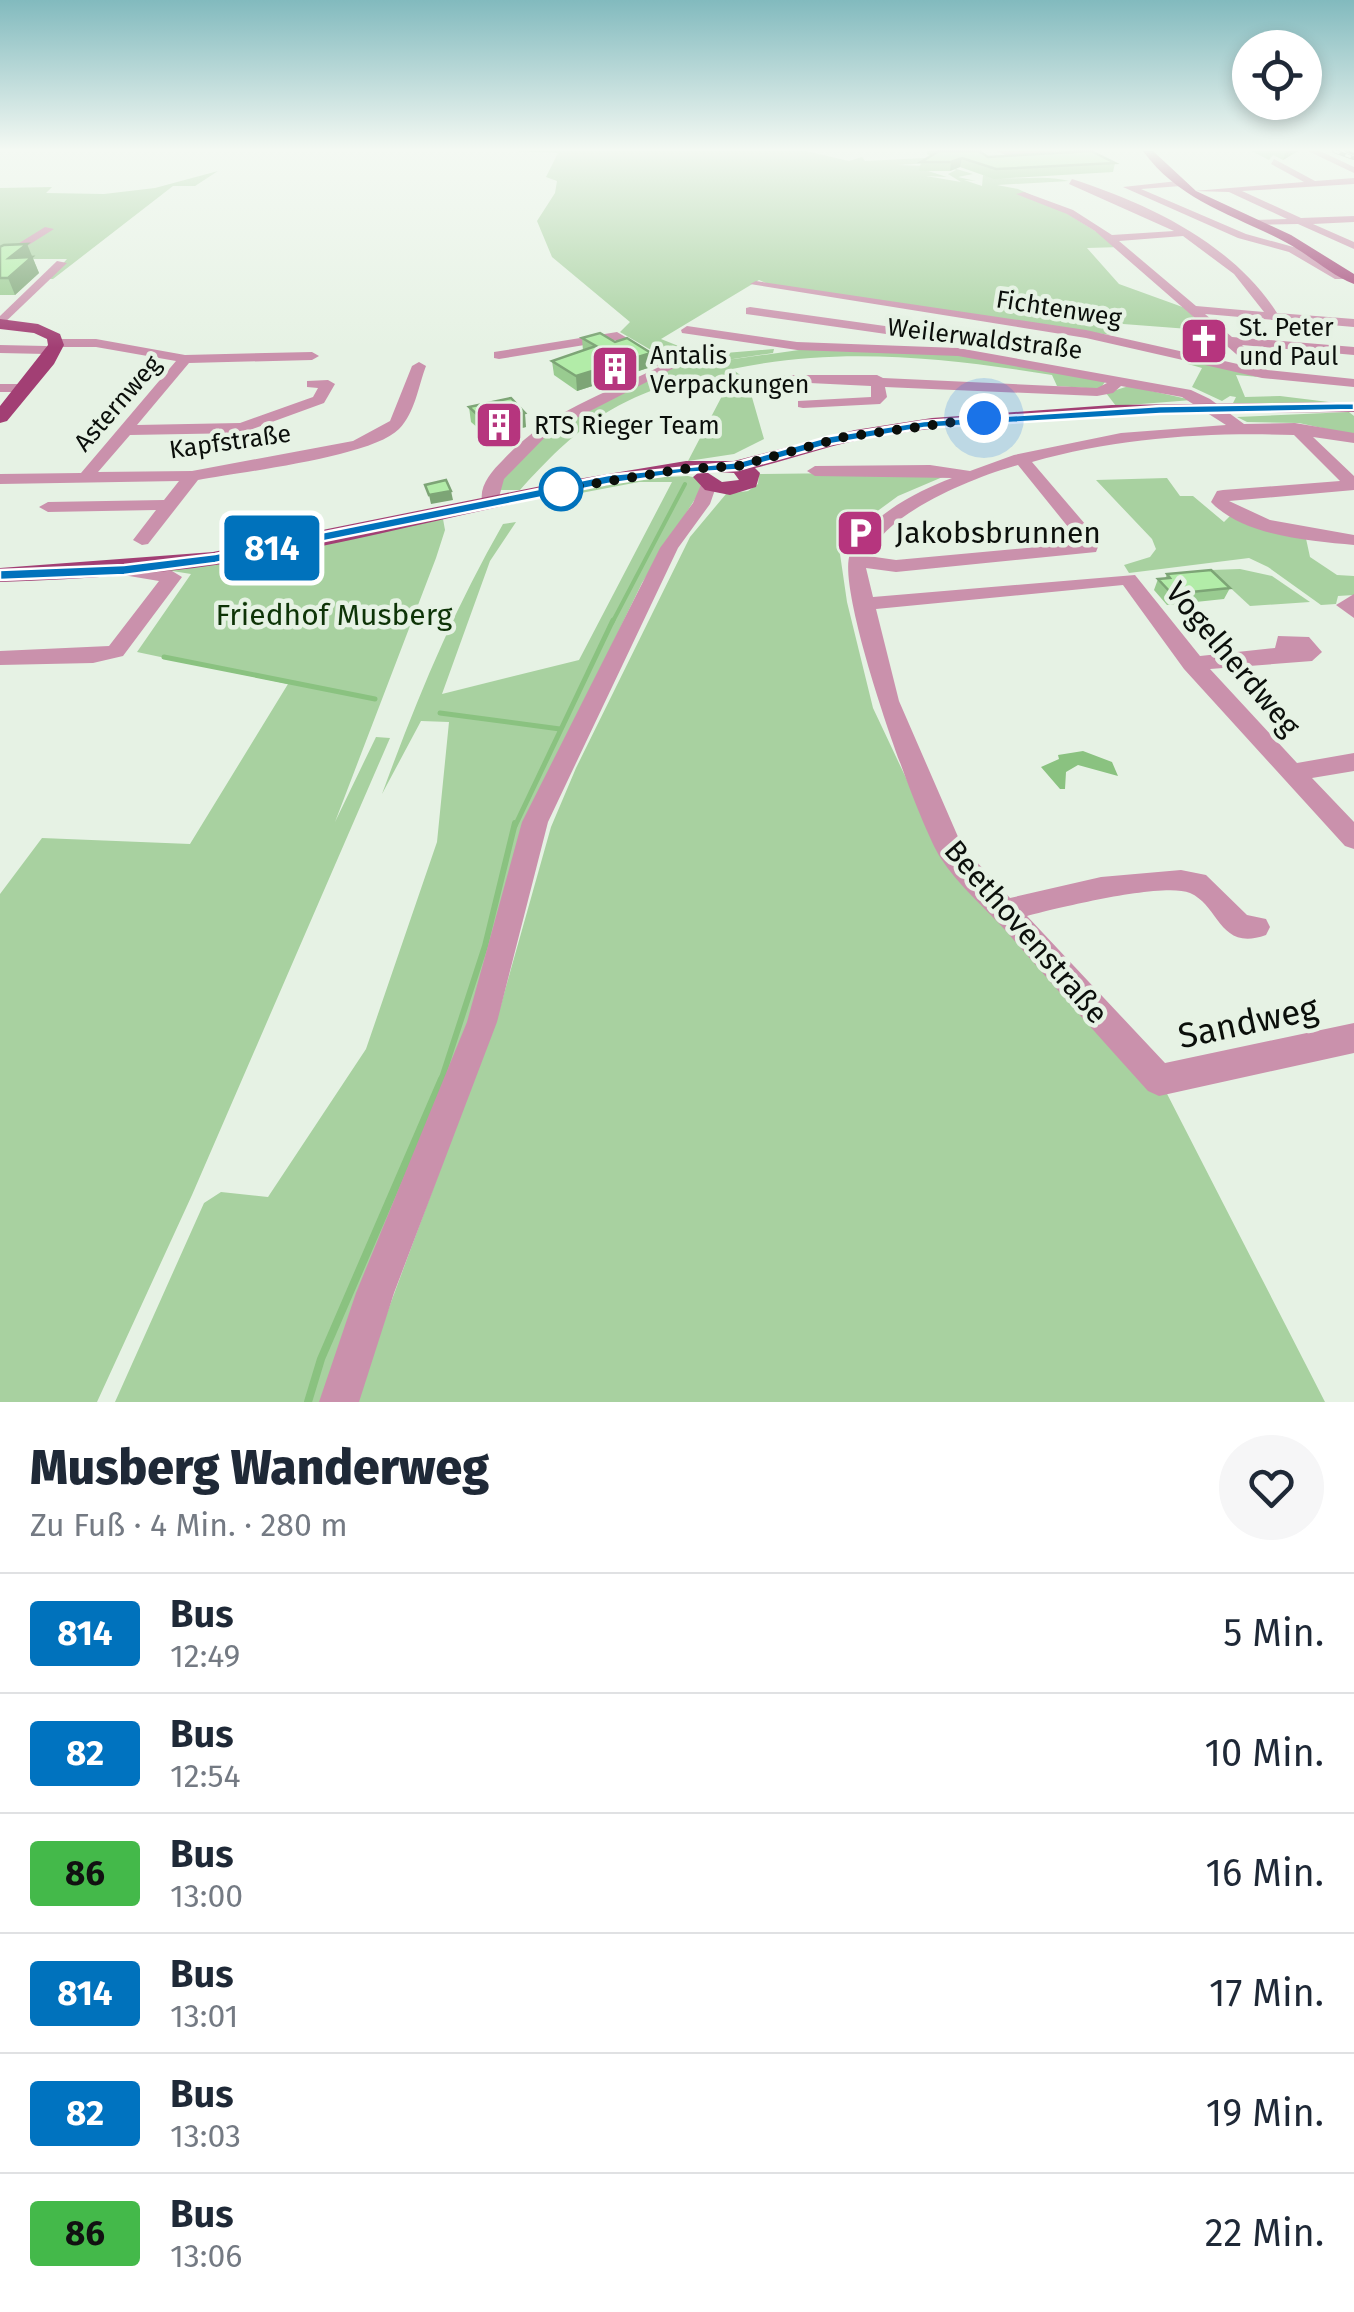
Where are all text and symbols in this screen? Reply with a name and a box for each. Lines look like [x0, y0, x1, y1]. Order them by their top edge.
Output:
map controls [1232, 30, 1322, 120]
button: locate [1232, 30, 1322, 120]
street label: Fichtenweg [994, 284, 1124, 334]
street label: Weilerwaldstraße [886, 312, 1084, 366]
place label: St. Peter und Paul [1239, 313, 1338, 372]
church icon: St. Peter und Paul [1178, 315, 1230, 367]
place label: Antalis Verpackungen [650, 341, 809, 400]
building icon: Antalis Verpackungen [589, 343, 641, 395]
street label: Asternweg [68, 350, 168, 458]
your location [959, 393, 1009, 443]
building icon: RTS Rieger Team [473, 399, 525, 451]
place label: RTS Rieger Team [534, 411, 720, 441]
street label: Kapfstraße [167, 419, 293, 465]
unlabelled marker [540, 468, 582, 510]
parking icon: Jakobsbrunnen [834, 507, 886, 559]
place label: Jakobsbrunnen [895, 515, 1101, 551]
line badge: 814 [214, 516, 330, 580]
text: 814 [244, 527, 300, 569]
street label: Vogelherdweg [1158, 575, 1308, 744]
park label: Friedhof Musberg [216, 597, 453, 633]
street label: Beethovenstraße [937, 833, 1115, 1031]
street label: Sandweg [1174, 987, 1323, 1057]
button: heart [1219, 1435, 1324, 1540]
text: Musberg Wanderweg [30, 1439, 489, 1497]
text: Zu Fuß · 4 Min. · 280 m [30, 1506, 348, 1544]
text: Bus [170, 1591, 234, 1637]
text: 5 Min. [1223, 1610, 1324, 1656]
text: 814 [57, 1612, 113, 1654]
text: 12:49 [170, 1637, 240, 1675]
text: Bus [170, 1711, 234, 1757]
text: 10 Min. [1205, 1730, 1324, 1776]
text: 82 [66, 1732, 104, 1774]
text: 12:54 [170, 1757, 241, 1795]
text: Bus [170, 1831, 234, 1877]
text: 16 Min. [1206, 1850, 1324, 1896]
text: 86 [65, 1852, 105, 1894]
text: 13:00 [170, 1877, 243, 1915]
text: Bus [170, 1951, 234, 1997]
text: 17 Min. [1209, 1970, 1324, 2016]
text: 814 [57, 1972, 113, 2014]
text: 13:01 [170, 1997, 238, 2035]
text: Bus [170, 2071, 234, 2117]
text: 19 Min. [1206, 2090, 1324, 2136]
text: 82 [66, 2092, 104, 2134]
text: 13:03 [170, 2117, 241, 2155]
text: Bus [170, 2191, 234, 2237]
text: 22 Min. [1205, 2210, 1324, 2256]
text: 86 [65, 2212, 105, 2254]
text: 13:06 [170, 2237, 242, 2275]

